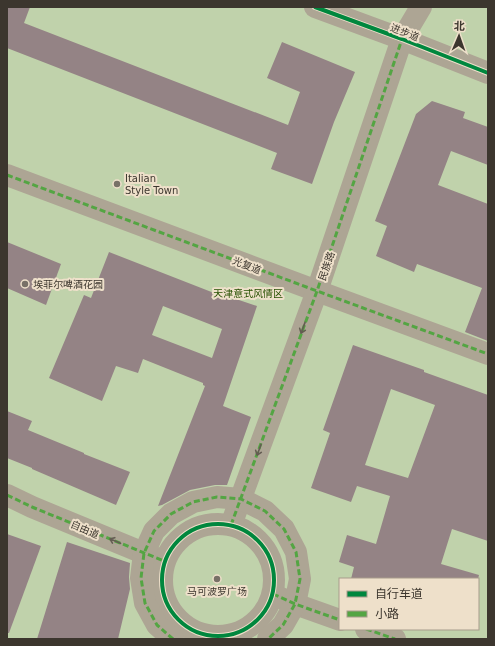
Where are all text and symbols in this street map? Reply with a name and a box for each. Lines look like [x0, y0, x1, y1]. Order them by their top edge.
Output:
north arrow [439, 16, 479, 56]
text: 北 [454, 20, 465, 33]
street label: 进步道 [389, 22, 421, 43]
place label: Italian Style Town [125, 173, 178, 196]
marker: Italian Style Town [112, 179, 122, 189]
street label: 民族路 [316, 250, 337, 282]
street label: 光复道 [231, 255, 263, 276]
marker: 埃菲尔啤酒花园 [20, 279, 30, 289]
place label: 埃菲尔啤酒花园 [33, 279, 103, 290]
park label: 天津意式风情区 [213, 288, 283, 299]
one-way arrow [299, 322, 307, 334]
one-way arrow [254, 444, 262, 456]
street label: 自由道 [69, 519, 101, 540]
one-way arrow [110, 537, 122, 544]
marker: 马可波罗广场 [212, 574, 222, 584]
legend [339, 578, 479, 630]
place label: 马可波罗广场 [187, 586, 247, 597]
text: 自行车道 [375, 587, 423, 601]
text: 小路 [375, 607, 399, 621]

